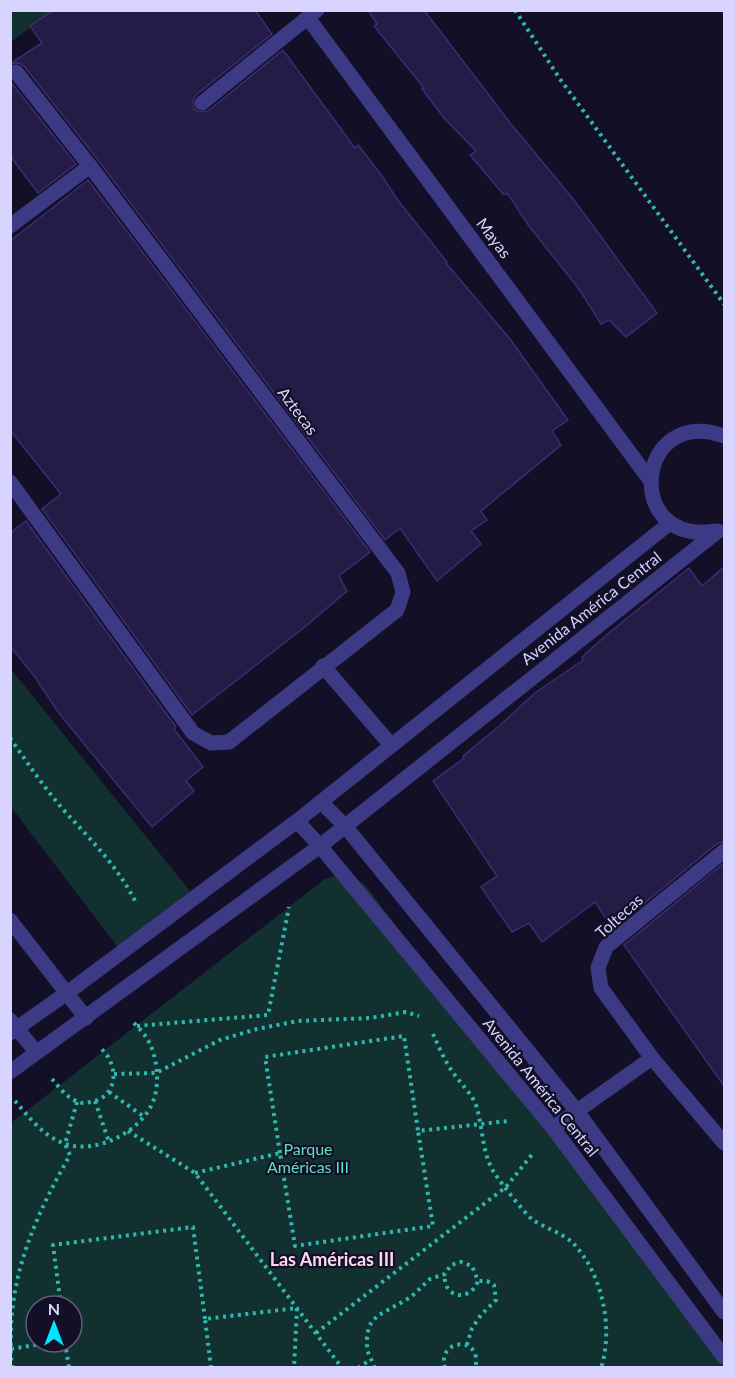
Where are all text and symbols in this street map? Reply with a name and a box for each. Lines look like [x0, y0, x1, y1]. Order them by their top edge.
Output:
street label: Mayas [473, 214, 516, 262]
street label: Aztecas [274, 383, 322, 438]
street label: Avenida América Central [517, 547, 665, 668]
street label: Toltecas [591, 889, 646, 942]
street label: Avenida América Central [480, 1014, 603, 1160]
park label: Parque Américas III [267, 1139, 349, 1176]
district label: Las Américas III [270, 1248, 394, 1270]
north arrow [24, 1294, 84, 1354]
text: N [48, 1299, 60, 1318]

